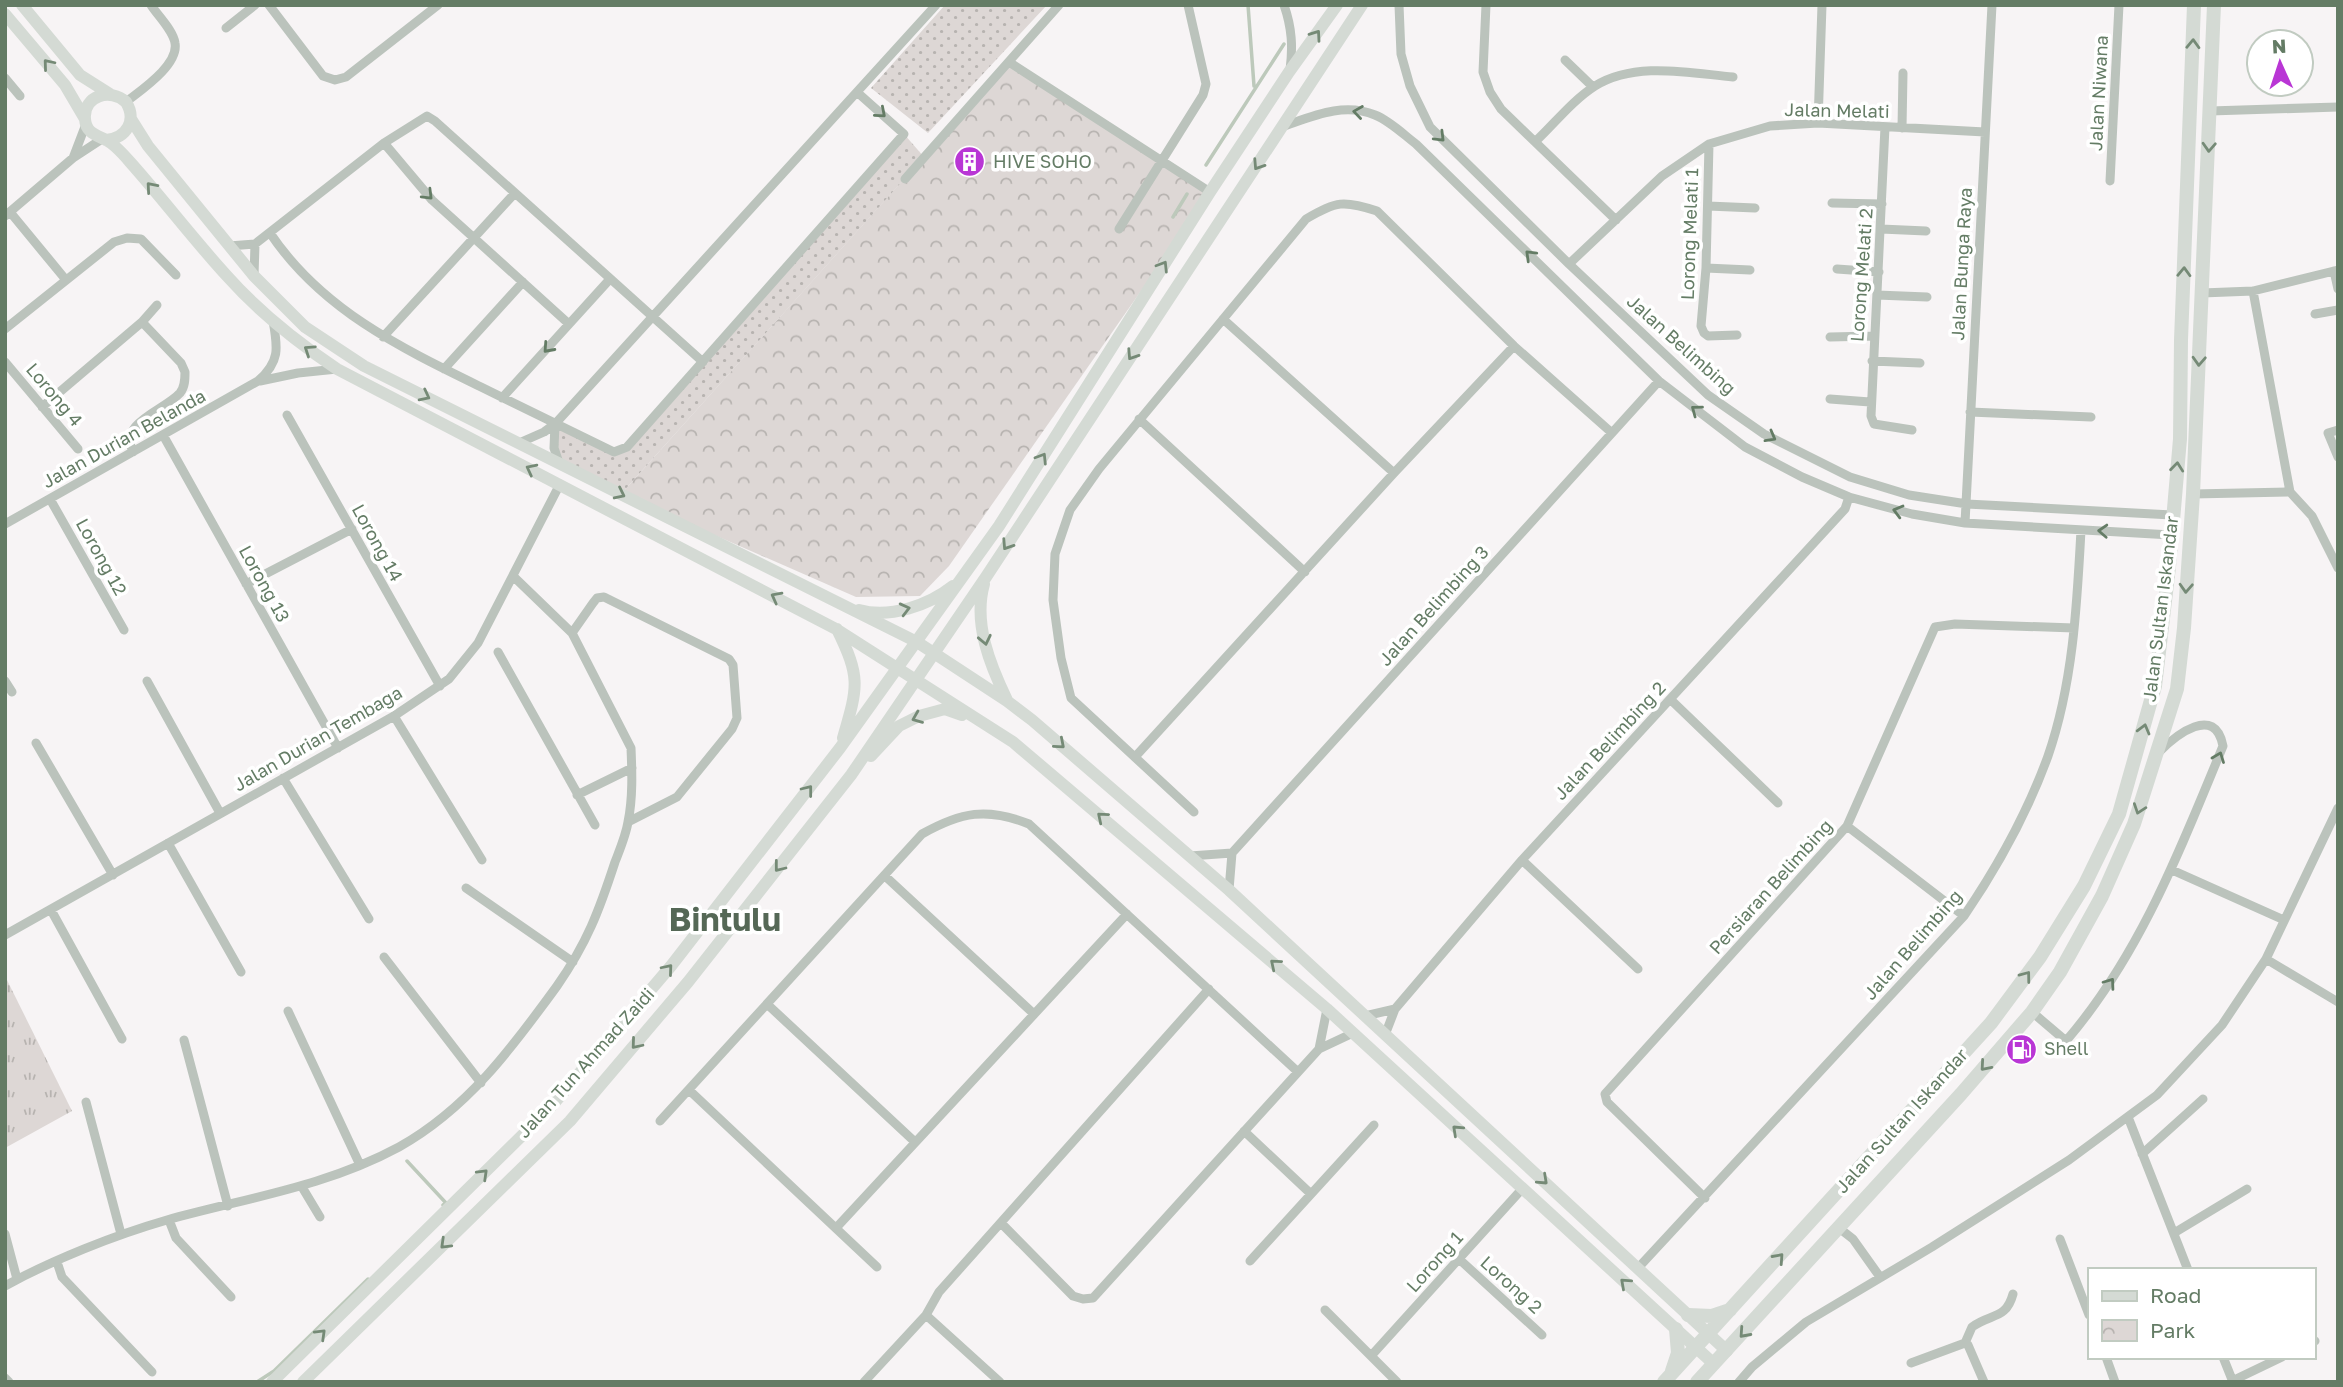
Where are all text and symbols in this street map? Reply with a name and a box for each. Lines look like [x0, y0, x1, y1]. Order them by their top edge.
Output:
north arrow [2245, 28, 2315, 98]
one-way arrow [1307, 30, 1320, 43]
text: N [2271, 34, 2287, 57]
street label: Jalan Niwana [2084, 35, 2112, 151]
one-way arrow [2185, 38, 2200, 49]
one-way arrow [44, 60, 56, 73]
street label: Jalan Melati [1784, 98, 1890, 122]
one-way arrow [872, 105, 885, 117]
one-way arrow [1352, 105, 1363, 120]
one-way arrow [1432, 128, 1445, 141]
one-way arrow [2201, 142, 2216, 153]
building icon: HIVE SOHO [953, 145, 987, 179]
place label: HIVE SOHO [993, 150, 1092, 172]
one-way arrow [1253, 157, 1266, 170]
street label: Lorong Melati 1 [1676, 167, 1702, 300]
one-way arrow [147, 182, 159, 195]
one-way arrow [420, 187, 432, 199]
street label: Jalan Bunga Raya [1946, 187, 1976, 341]
street label: Lorong Melati 2 [1845, 207, 1877, 342]
one-way arrow [1525, 251, 1538, 264]
one-way arrow [1155, 260, 1168, 273]
one-way arrow [2176, 266, 2192, 276]
street label: Jalan Belimbing [1623, 290, 1741, 399]
one-way arrow [543, 340, 556, 353]
one-way arrow [304, 346, 317, 358]
one-way arrow [1128, 347, 1141, 360]
one-way arrow [2192, 356, 2207, 367]
street label: Lorong 4 [22, 358, 88, 431]
street label: Jalan Durian Belanda [38, 384, 209, 492]
one-way arrow [418, 388, 431, 402]
one-way arrow [1691, 406, 1704, 419]
one-way arrow [1764, 429, 1777, 442]
one-way arrow [1034, 453, 1047, 466]
one-way arrow [2169, 461, 2184, 472]
one-way arrow [526, 464, 538, 478]
one-way arrow [613, 485, 625, 499]
street label: Lorong 14 [348, 500, 408, 585]
one-way arrow [1892, 504, 1904, 519]
street label: Lorong 12 [72, 514, 132, 599]
street label: Jalan Sultan Iskandar [2138, 515, 2182, 703]
one-way arrow [2098, 524, 2109, 539]
one-way arrow [1002, 537, 1015, 550]
street label: Lorong 13 [235, 541, 295, 626]
street label: Jalan Belimbing 3 [1374, 541, 1493, 670]
one-way arrow [2179, 583, 2194, 594]
one-way arrow [771, 592, 783, 605]
one-way arrow [899, 603, 911, 617]
one-way arrow [977, 634, 991, 646]
street label: Jalan Belimbing 2 [1549, 677, 1670, 804]
street label: Jalan Durian Tembaga [229, 681, 406, 795]
one-way arrow [912, 709, 924, 723]
one-way arrow [2136, 723, 2150, 735]
one-way arrow [1052, 736, 1065, 748]
one-way arrow [2210, 751, 2224, 763]
one-way arrow [799, 785, 812, 797]
one-way arrow [2133, 803, 2147, 815]
one-way arrow [1097, 813, 1110, 825]
street label: Persiaran Belimbing [1704, 815, 1836, 958]
one-way arrow [774, 859, 787, 872]
street label: Jalan Belimbing [1858, 885, 1966, 1004]
district label: Bintulu [669, 900, 781, 938]
one-way arrow [1270, 960, 1283, 973]
one-way arrow [660, 965, 672, 978]
one-way arrow [2017, 972, 2030, 984]
one-way arrow [2102, 978, 2114, 991]
street label: Jalan Tun Ahmad Zaidi [512, 983, 658, 1142]
fuel station icon: Shell [2004, 1032, 2038, 1066]
one-way arrow [632, 1036, 644, 1049]
place label: Shell [2044, 1037, 2089, 1059]
street label: Jalan Sultan Iskandar [1830, 1043, 1972, 1197]
one-way arrow [1981, 1058, 1994, 1070]
one-way arrow [1452, 1125, 1465, 1138]
one-way arrow [475, 1170, 488, 1183]
one-way arrow [1535, 1172, 1548, 1185]
street label: Lorong 1 [1401, 1226, 1467, 1296]
one-way arrow [440, 1235, 453, 1248]
street label: Lorong 2 [1476, 1251, 1547, 1318]
one-way arrow [1770, 1253, 1783, 1266]
legend [2088, 1268, 2315, 1359]
one-way arrow [1620, 1279, 1633, 1292]
text: Road [2150, 1282, 2201, 1308]
text: Park [2150, 1317, 2196, 1343]
one-way arrow [1740, 1325, 1752, 1338]
one-way arrow [313, 1330, 325, 1342]

